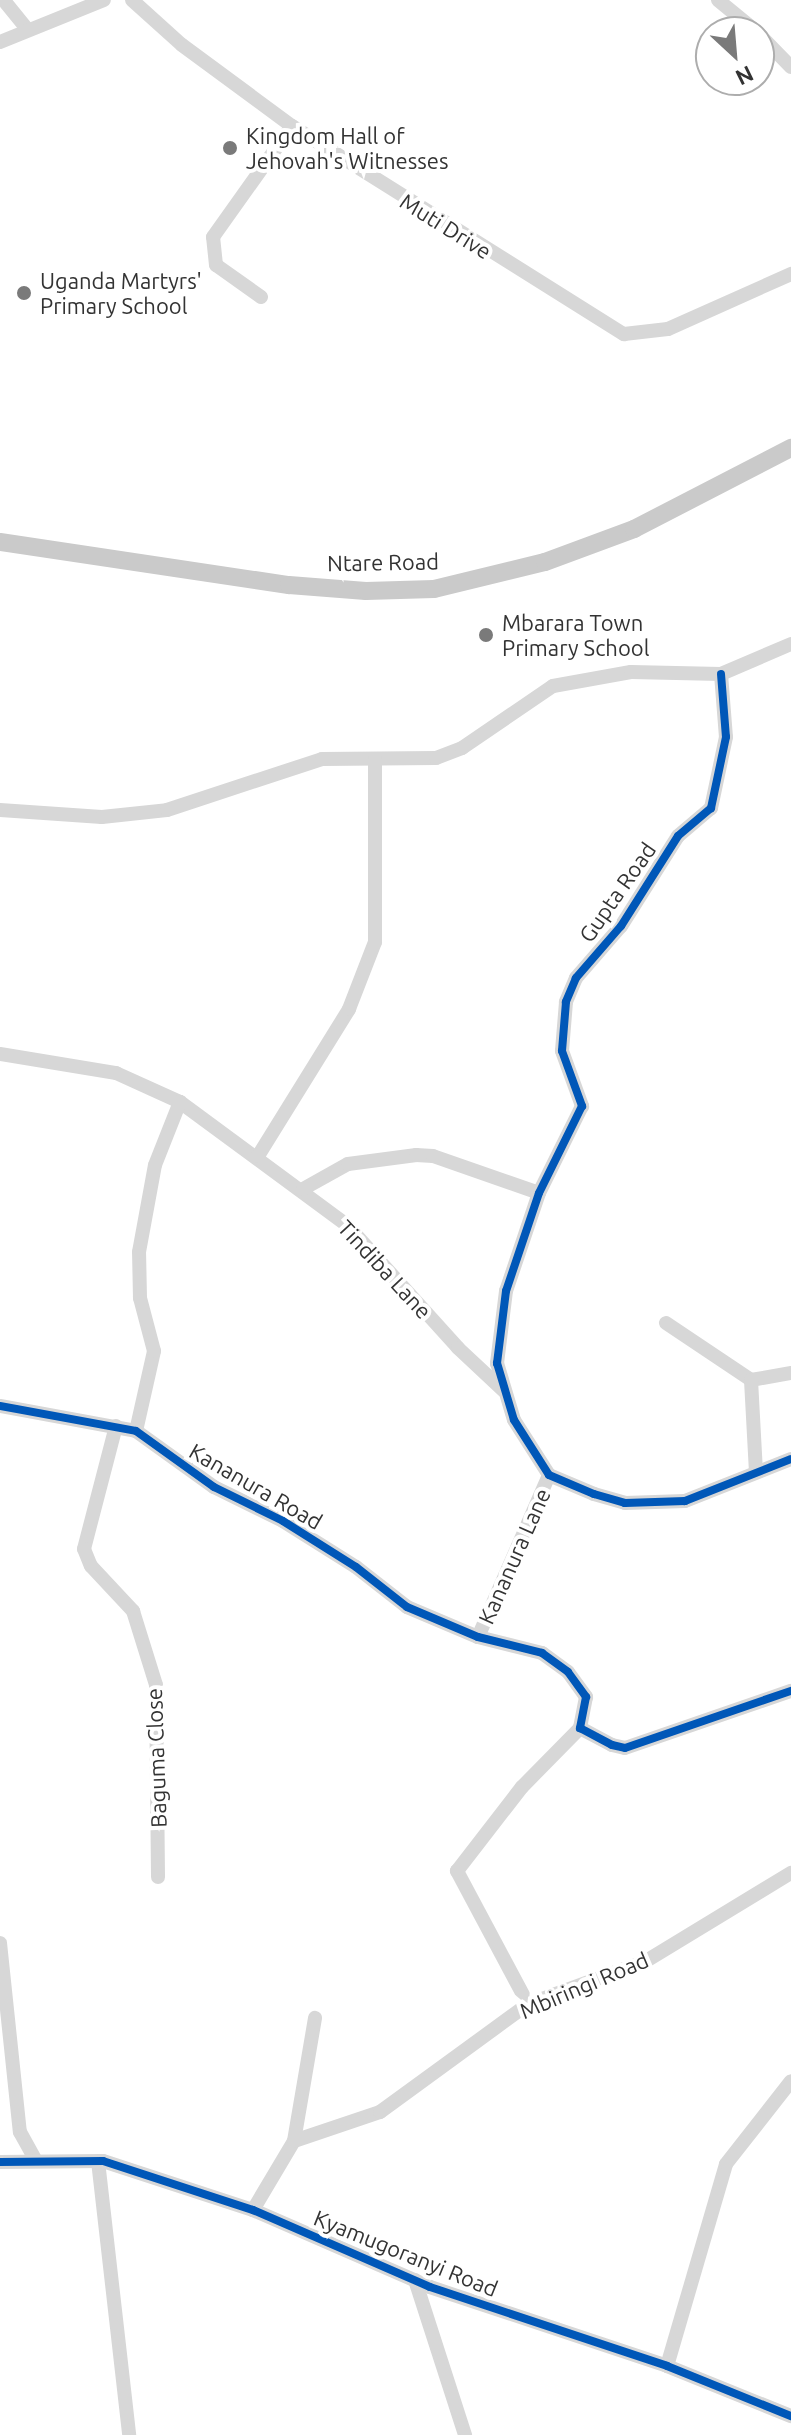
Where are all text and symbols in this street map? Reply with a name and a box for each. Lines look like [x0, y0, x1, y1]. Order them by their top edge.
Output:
north arrow [695, 16, 775, 96]
text: N [732, 61, 758, 91]
place label: Kingdom Hall of Jehovah's Witnesses [246, 122, 449, 174]
marker: Kingdom Hall of Jehovah's Witnesses [221, 139, 239, 157]
street label: Muti Drive [395, 188, 497, 264]
place label: Uganda Martyrs' Primary School [40, 267, 202, 318]
marker: Uganda Martyrs' Primary School [15, 284, 33, 302]
street label: Ntare Road [327, 548, 439, 576]
place label: Mbarara Town Primary School [502, 609, 649, 660]
marker: Mbarara Town Primary School [477, 626, 495, 644]
street label: Gupta Road [573, 837, 661, 947]
street label: Tindiba Lane [333, 1214, 437, 1324]
street label: Kananura Road [185, 1437, 327, 1535]
street label: Kananura Lane [472, 1484, 556, 1628]
street label: Baguma Close [140, 1688, 172, 1828]
street label: Mbiringi Road [516, 1946, 652, 2024]
street label: Kyamugoranyi Road [310, 2204, 502, 2302]

